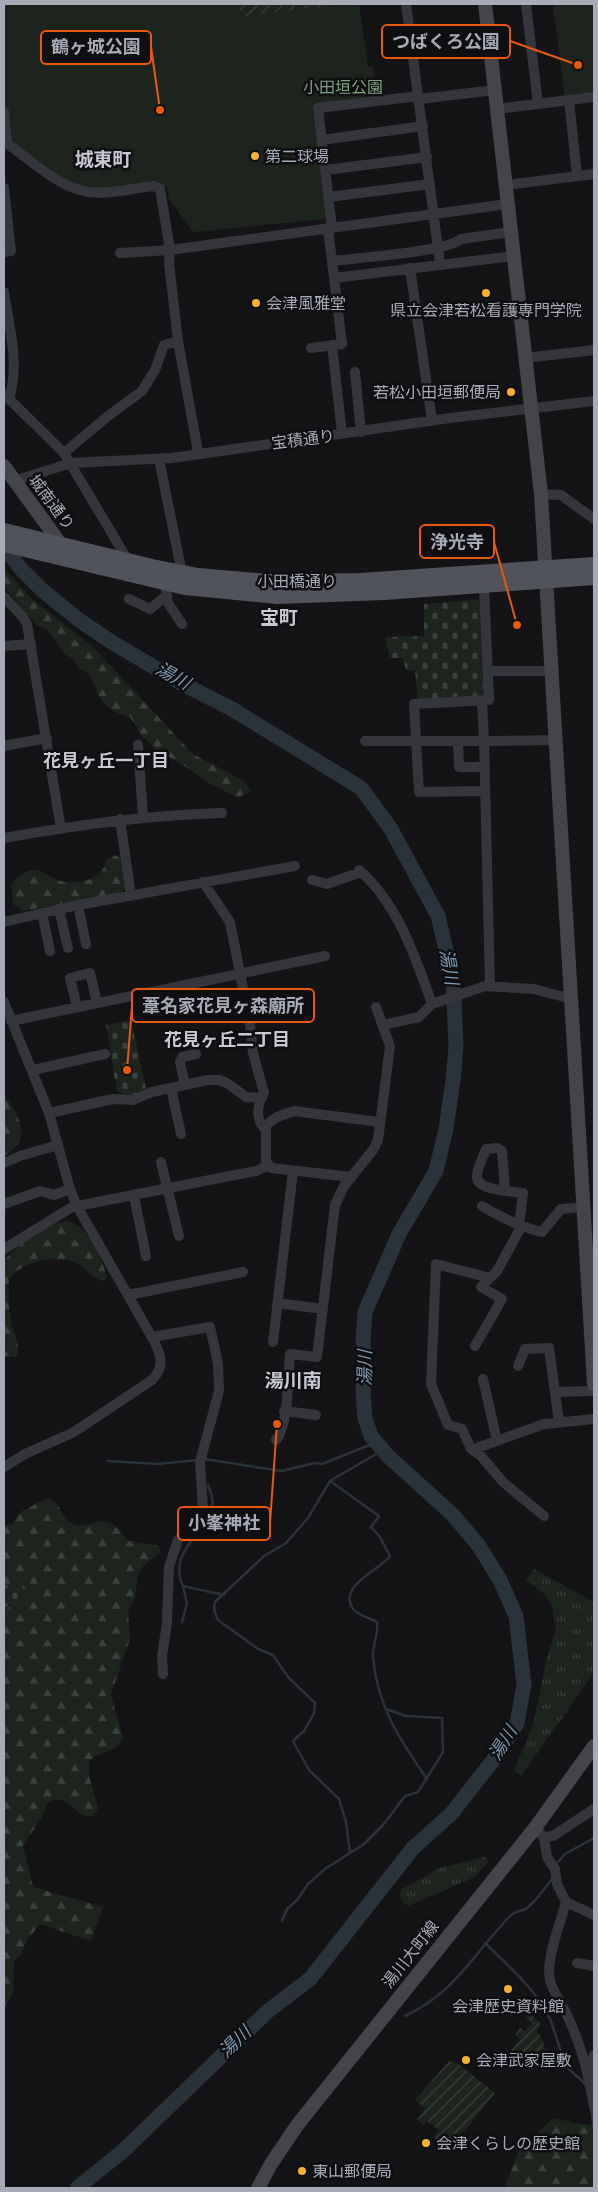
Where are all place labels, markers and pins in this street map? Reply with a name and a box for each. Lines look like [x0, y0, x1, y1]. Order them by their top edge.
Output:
callout: つばくろ公園 [382, 25, 510, 58]
callout: 鶴ヶ城公園 [41, 31, 151, 64]
place label: 第二球場 [265, 146, 329, 165]
marker: 第二球場 [249, 150, 261, 162]
marker: 県立会津若松看護専門学院 [480, 287, 492, 299]
place label: 会津風雅堂 [266, 293, 346, 312]
marker: 会津風雅堂 [250, 297, 262, 309]
place label: 県立会津若松看護専門学院 [390, 300, 582, 319]
place label: 若松小田垣郵便局 [373, 382, 501, 401]
marker: 若松小田垣郵便局 [505, 386, 517, 398]
callout: 浄光寺 [420, 525, 494, 558]
callout: 葦名家花見ヶ森廟所 [132, 989, 314, 1022]
callout: 小峯神社 [178, 1507, 270, 1540]
marker: 会津歴史資料館 [502, 1983, 514, 1995]
place label: 会津歴史資料館 [452, 1996, 564, 2015]
place label: 会津武家屋敷 [476, 2050, 572, 2069]
marker: 会津武家屋敷 [460, 2054, 472, 2066]
place label: 会津くらしの歴史館 [436, 2133, 580, 2152]
marker: 会津くらしの歴史館 [420, 2137, 432, 2149]
place label: 東山郵便局 [312, 2161, 392, 2180]
marker: 東山郵便局 [296, 2165, 308, 2177]

